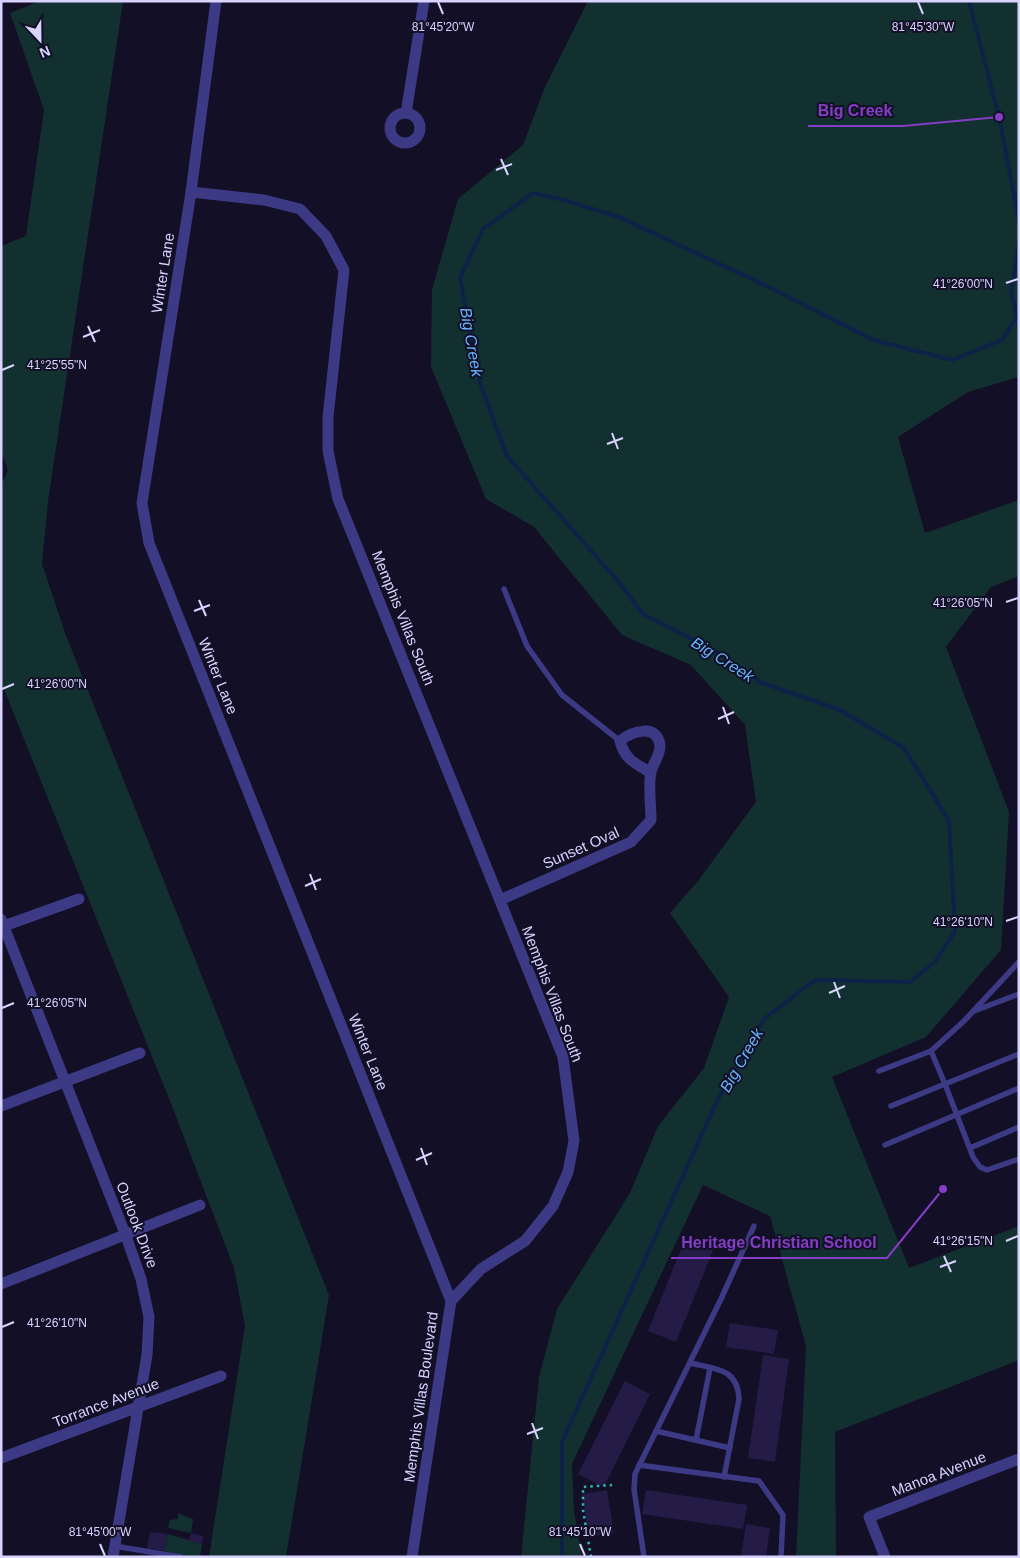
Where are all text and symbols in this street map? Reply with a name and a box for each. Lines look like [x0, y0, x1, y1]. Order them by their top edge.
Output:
north arrow [15, 15, 65, 65]
text: 81°45'20"W [412, 20, 475, 34]
text: 81°45'30"W [892, 20, 955, 34]
text: N [37, 43, 53, 61]
callout: Big Creek [808, 95, 903, 126]
text: Big Creek [818, 102, 892, 119]
street label: Winter Lane [148, 232, 177, 314]
text: 41°26'00"N [933, 277, 993, 291]
water label: Big Creek [457, 306, 486, 379]
text: 41°25'55"N [27, 358, 87, 372]
street label: Memphis Villas South [369, 548, 438, 688]
text: 41°26'05"N [933, 596, 993, 610]
water label: Big Creek [688, 634, 758, 686]
street label: Winter Lane [195, 635, 241, 716]
text: 41°26'00"N [27, 677, 87, 691]
street label: Sunset Oval [540, 823, 622, 872]
text: 41°26'10"N [933, 915, 993, 929]
street label: Memphis Villas South [519, 924, 586, 1064]
text: 41°26'05"N [27, 996, 87, 1010]
street label: Winter Lane [345, 1011, 391, 1092]
water label: Big Creek [717, 1025, 767, 1095]
street label: Outlook Drive [113, 1179, 162, 1270]
callout: Heritage Christian School [671, 1227, 887, 1258]
text: Heritage Christian School [681, 1234, 877, 1251]
text: 41°26'15"N [933, 1234, 993, 1248]
street label: Memphis Villas Boulevard [400, 1310, 441, 1483]
text: 41°26'10"N [27, 1316, 87, 1330]
street label: Torrance Avenue [50, 1374, 161, 1431]
street label: Manoa Avenue [889, 1448, 988, 1499]
text: 81°45'00"W [69, 1525, 132, 1539]
text: 81°45'10"W [549, 1525, 612, 1539]

